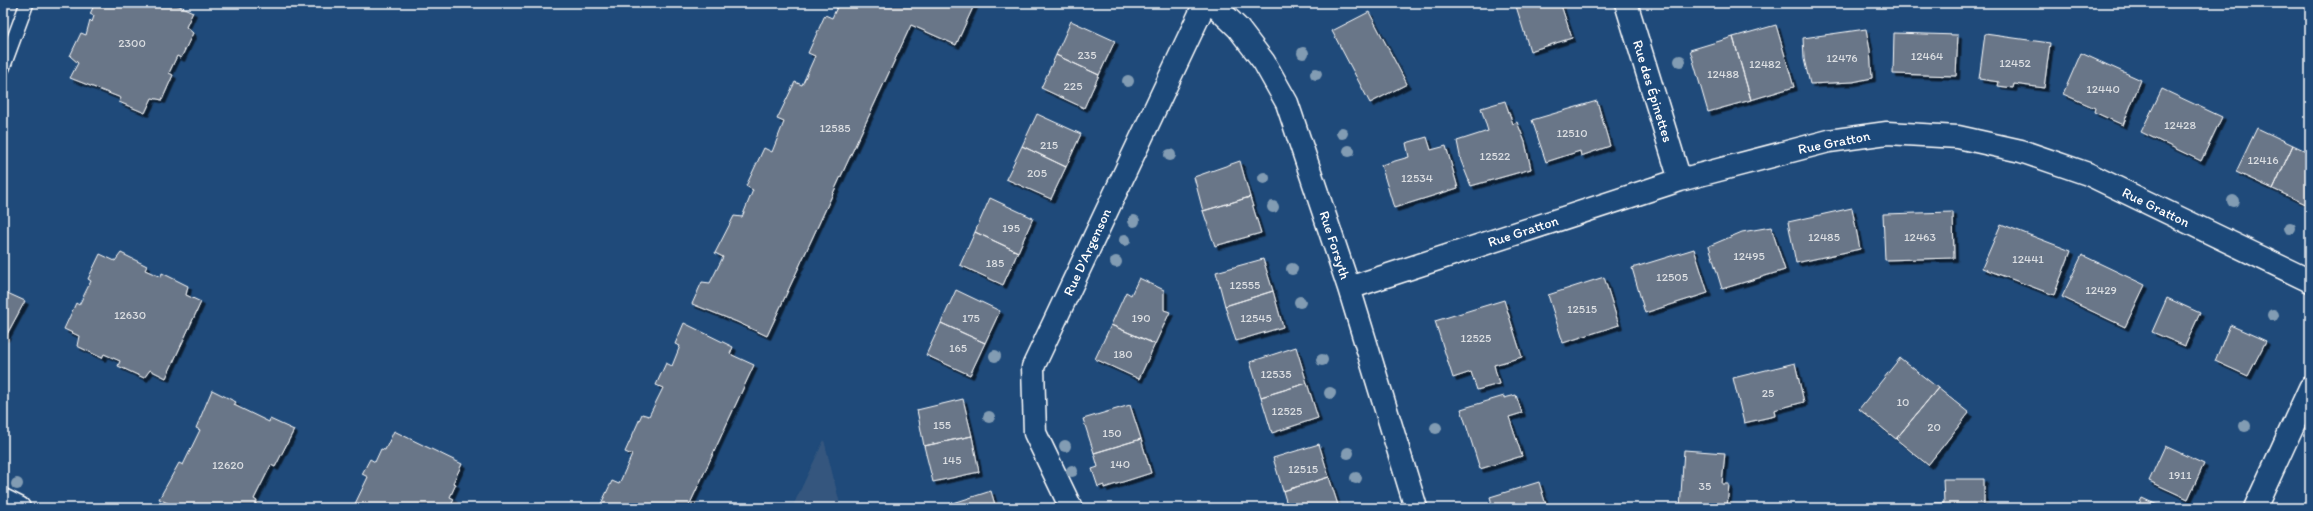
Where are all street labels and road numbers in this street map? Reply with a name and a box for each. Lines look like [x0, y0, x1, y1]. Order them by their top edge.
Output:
street label: Rue des Épinettes [1629, 38, 1676, 144]
street label: Rue Gratton [1797, 127, 1872, 158]
street label: Rue Gratton [2119, 184, 2193, 231]
street label: Rue D'Argenson [1060, 205, 1115, 299]
street label: Rue Forsyth [1315, 209, 1354, 282]
street label: Rue Gratton [1486, 212, 1561, 251]

